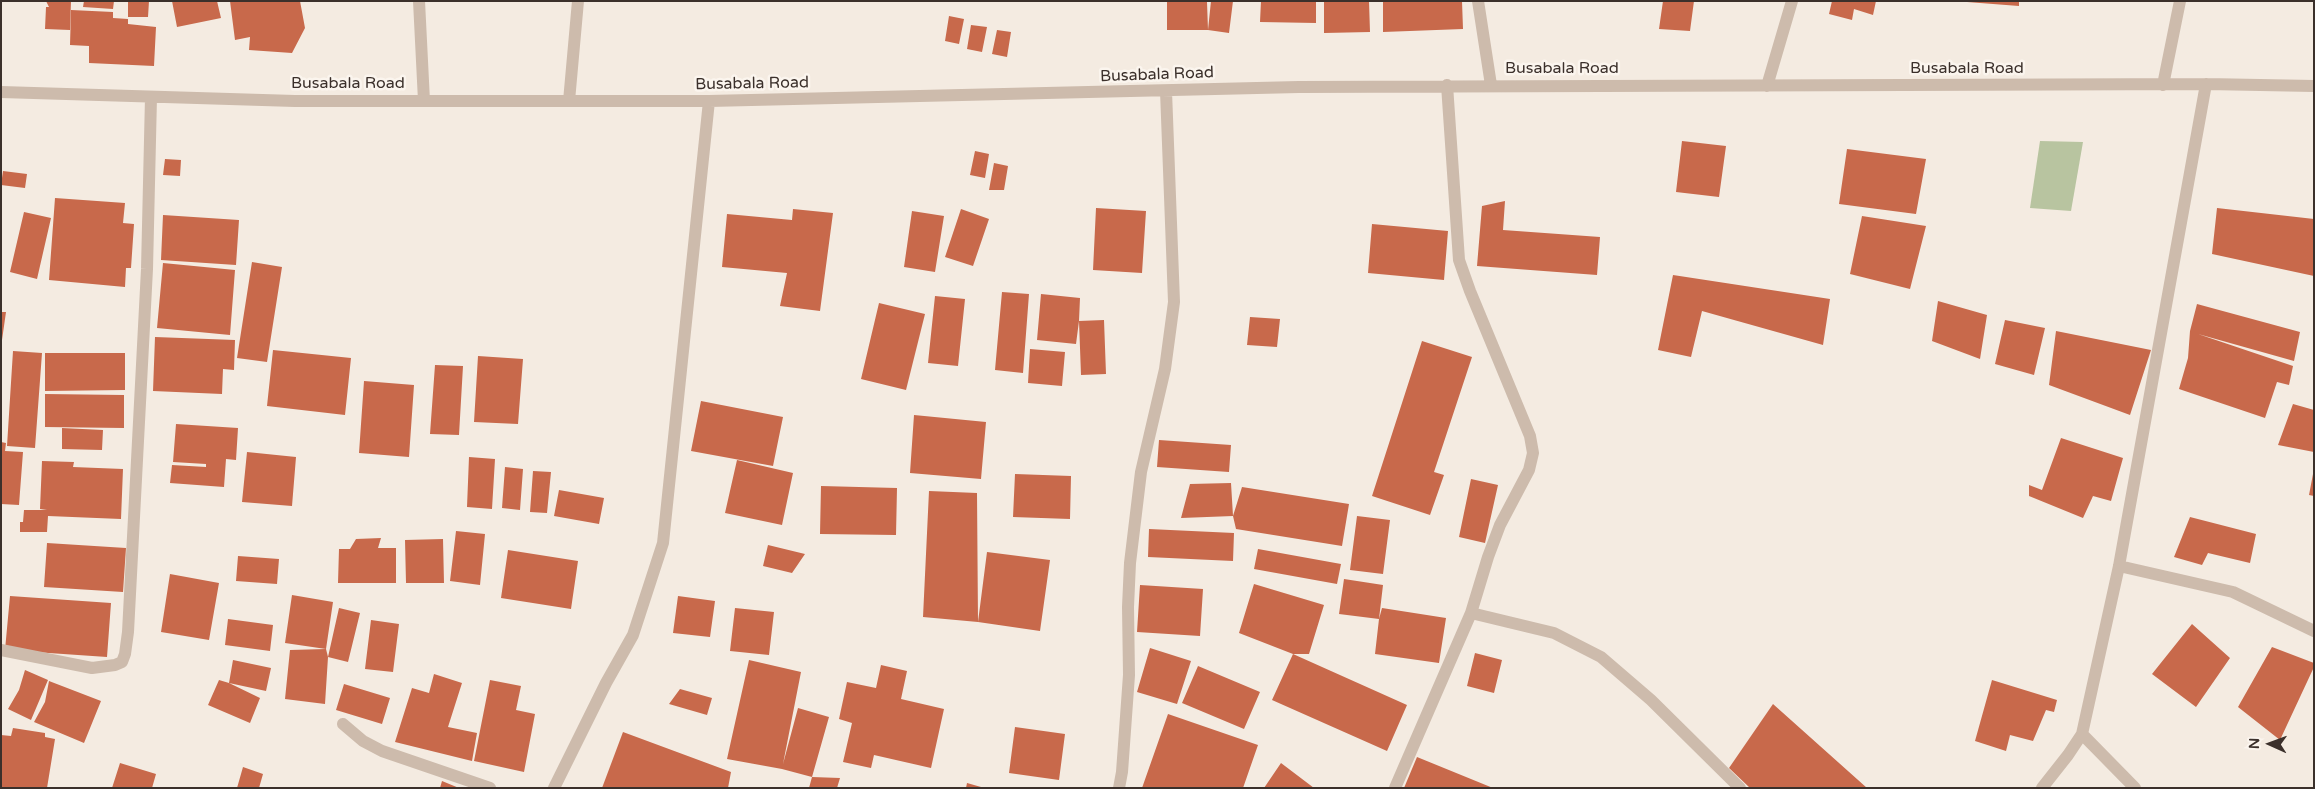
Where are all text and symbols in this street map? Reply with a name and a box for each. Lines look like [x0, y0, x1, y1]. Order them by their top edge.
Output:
street label: Busabala Road [1505, 59, 1619, 79]
street label: Busabala Road [1910, 59, 2024, 79]
street label: Busabala Road [1100, 63, 1214, 87]
street label: Busabala Road [695, 73, 809, 95]
street label: Busabala Road [291, 74, 405, 94]
north arrow [2245, 719, 2295, 769]
text: N [2246, 738, 2263, 749]

